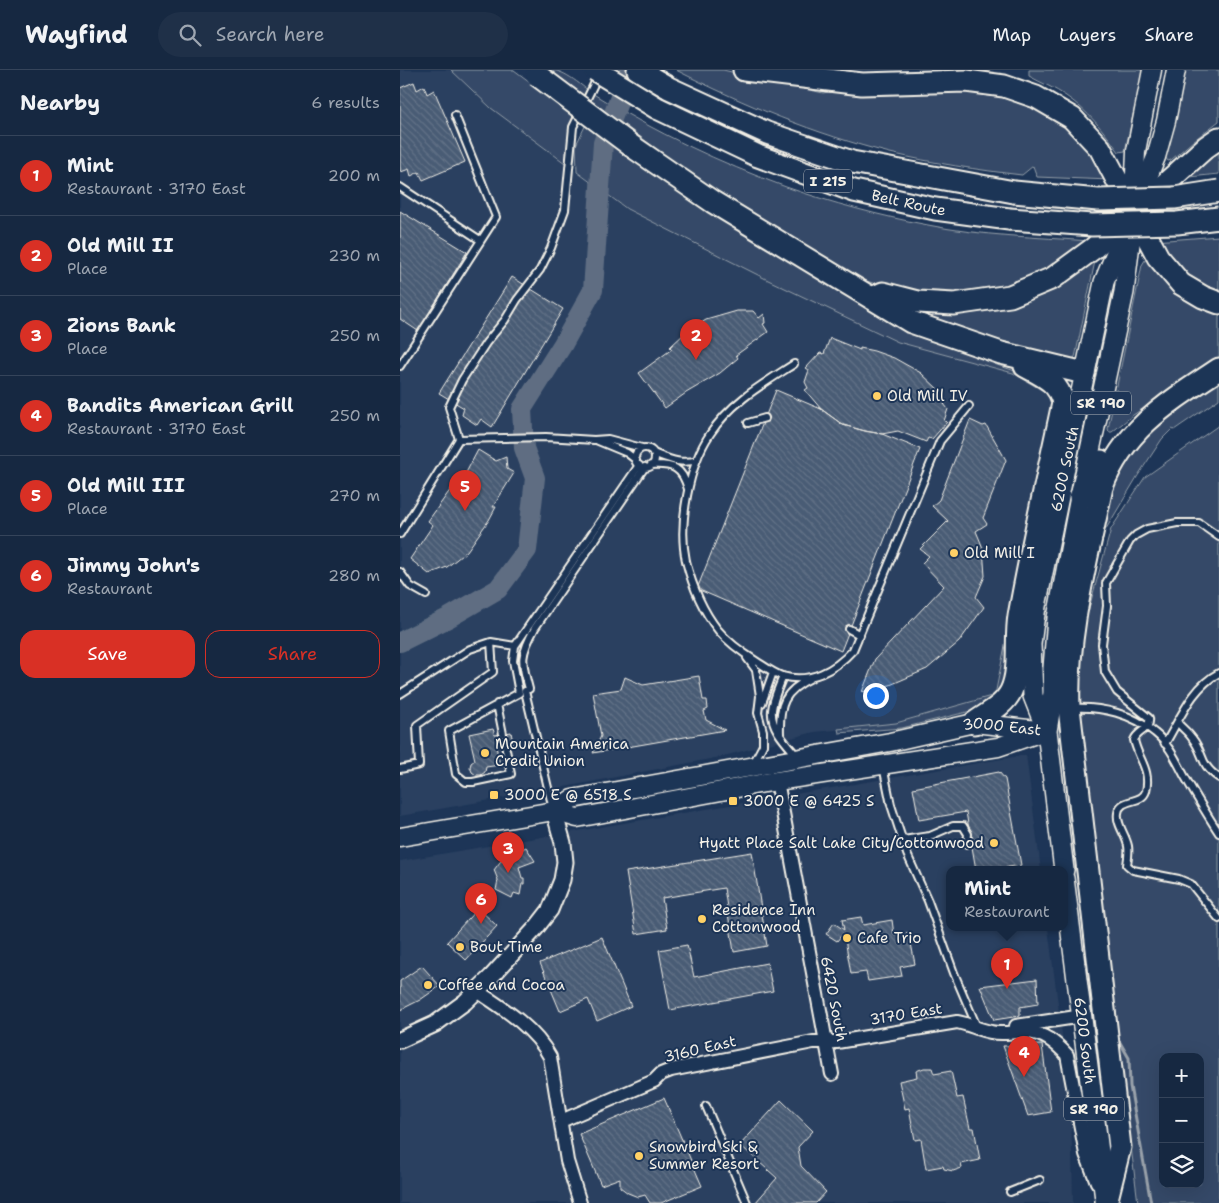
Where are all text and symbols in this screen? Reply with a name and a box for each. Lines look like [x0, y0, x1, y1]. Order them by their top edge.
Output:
search box [158, 12, 508, 57]
text: Wayfind [25, 19, 128, 51]
icon: search [176, 21, 204, 49]
text: Search here [216, 22, 324, 47]
text: Map [993, 23, 1031, 47]
text: Layers [1059, 23, 1116, 47]
text: Share [1144, 23, 1194, 47]
text: Nearby [20, 89, 100, 117]
text: 6 results [311, 92, 380, 113]
text: Mint [67, 153, 114, 178]
text: 1 [32, 165, 40, 186]
text: 200 m [328, 165, 380, 186]
road number: I 215 [804, 170, 852, 192]
text: Restaurant · 3170 East [67, 178, 246, 199]
street label: Belt Route [870, 185, 947, 220]
text: Old Mill II [67, 233, 174, 258]
text: 2 [30, 245, 42, 266]
text: 230 m [328, 245, 380, 266]
text: Place [67, 258, 108, 279]
text: Zions Bank [67, 313, 176, 338]
pin: 2 [680, 319, 712, 360]
text: 3 [30, 325, 42, 346]
text: 250 m [329, 325, 380, 346]
text: Place [67, 338, 108, 359]
place label: Old Mill IV [887, 386, 968, 406]
marker: Old Mill IV [871, 390, 883, 402]
road number: SR 190 [1071, 392, 1131, 414]
text: Bandits American Grill [67, 393, 294, 418]
text: 4 [30, 405, 42, 426]
text: 250 m [329, 405, 380, 426]
text: Restaurant · 3170 East [67, 418, 246, 439]
street label: 6200 South [1046, 424, 1084, 514]
pin: 5 [449, 470, 481, 511]
text: Old Mill III [67, 473, 185, 498]
text: 5 [31, 485, 41, 506]
text: 270 m [329, 485, 380, 506]
text: Place [67, 498, 108, 519]
place label: Old Mill I [964, 543, 1035, 563]
marker: Old Mill I [948, 547, 960, 559]
text: Jimmy John's [67, 553, 200, 578]
text: 6 [30, 565, 42, 586]
text: 280 m [328, 565, 380, 586]
text: Restaurant [67, 578, 153, 599]
button: Save [20, 630, 195, 678]
button: Share [205, 630, 380, 678]
your location [863, 683, 889, 709]
street label: 3000 East [961, 713, 1042, 740]
place label: Mountain America Credit Union [495, 734, 629, 771]
marker: Mountain America Credit Union [479, 747, 491, 759]
place label: 3000 E @ 6518 S [504, 785, 632, 805]
marker: 3000 E @ 6518 S [488, 789, 500, 801]
place label: 3000 E @ 6425 S [743, 791, 874, 811]
marker: 3000 E @ 6425 S [727, 795, 739, 807]
pin: 3 [492, 832, 524, 873]
place label: Hyatt Place Salt Lake City/Cottonwood [699, 833, 984, 853]
marker: Hyatt Place Salt Lake City/Cottonwood [988, 837, 1000, 849]
popup [946, 866, 1068, 931]
text: Mint [964, 876, 1011, 901]
pin: 6 [465, 883, 497, 924]
place label: Residence Inn Cottonwood [712, 900, 815, 937]
text: Restaurant [964, 901, 1050, 922]
marker: Residence Inn Cottonwood [696, 913, 708, 925]
place label: Cafe Trio [857, 928, 921, 948]
marker: Cafe Trio [841, 932, 853, 944]
place label: Bout Time [470, 937, 543, 957]
marker: Bout Time [454, 941, 466, 953]
pin: 1 [991, 948, 1023, 989]
street label: 6420 South [816, 955, 852, 1043]
place label: Coffee and Cocoa [438, 975, 566, 995]
marker: Coffee and Cocoa [422, 979, 434, 991]
street label: 6200 South [1069, 996, 1100, 1085]
street label: 3170 East [868, 998, 944, 1030]
street label: 3160 East [662, 1031, 738, 1067]
pin: 4 [1008, 1036, 1040, 1077]
map controls [1159, 1053, 1204, 1188]
button: + [1159, 1053, 1204, 1098]
road number: SR 190 [1064, 1098, 1124, 1120]
button: − [1159, 1098, 1204, 1143]
place label: Snowbird Ski & Summer Resort [649, 1137, 759, 1174]
button: layers [1159, 1143, 1204, 1188]
marker: Snowbird Ski & Summer Resort [633, 1150, 645, 1162]

